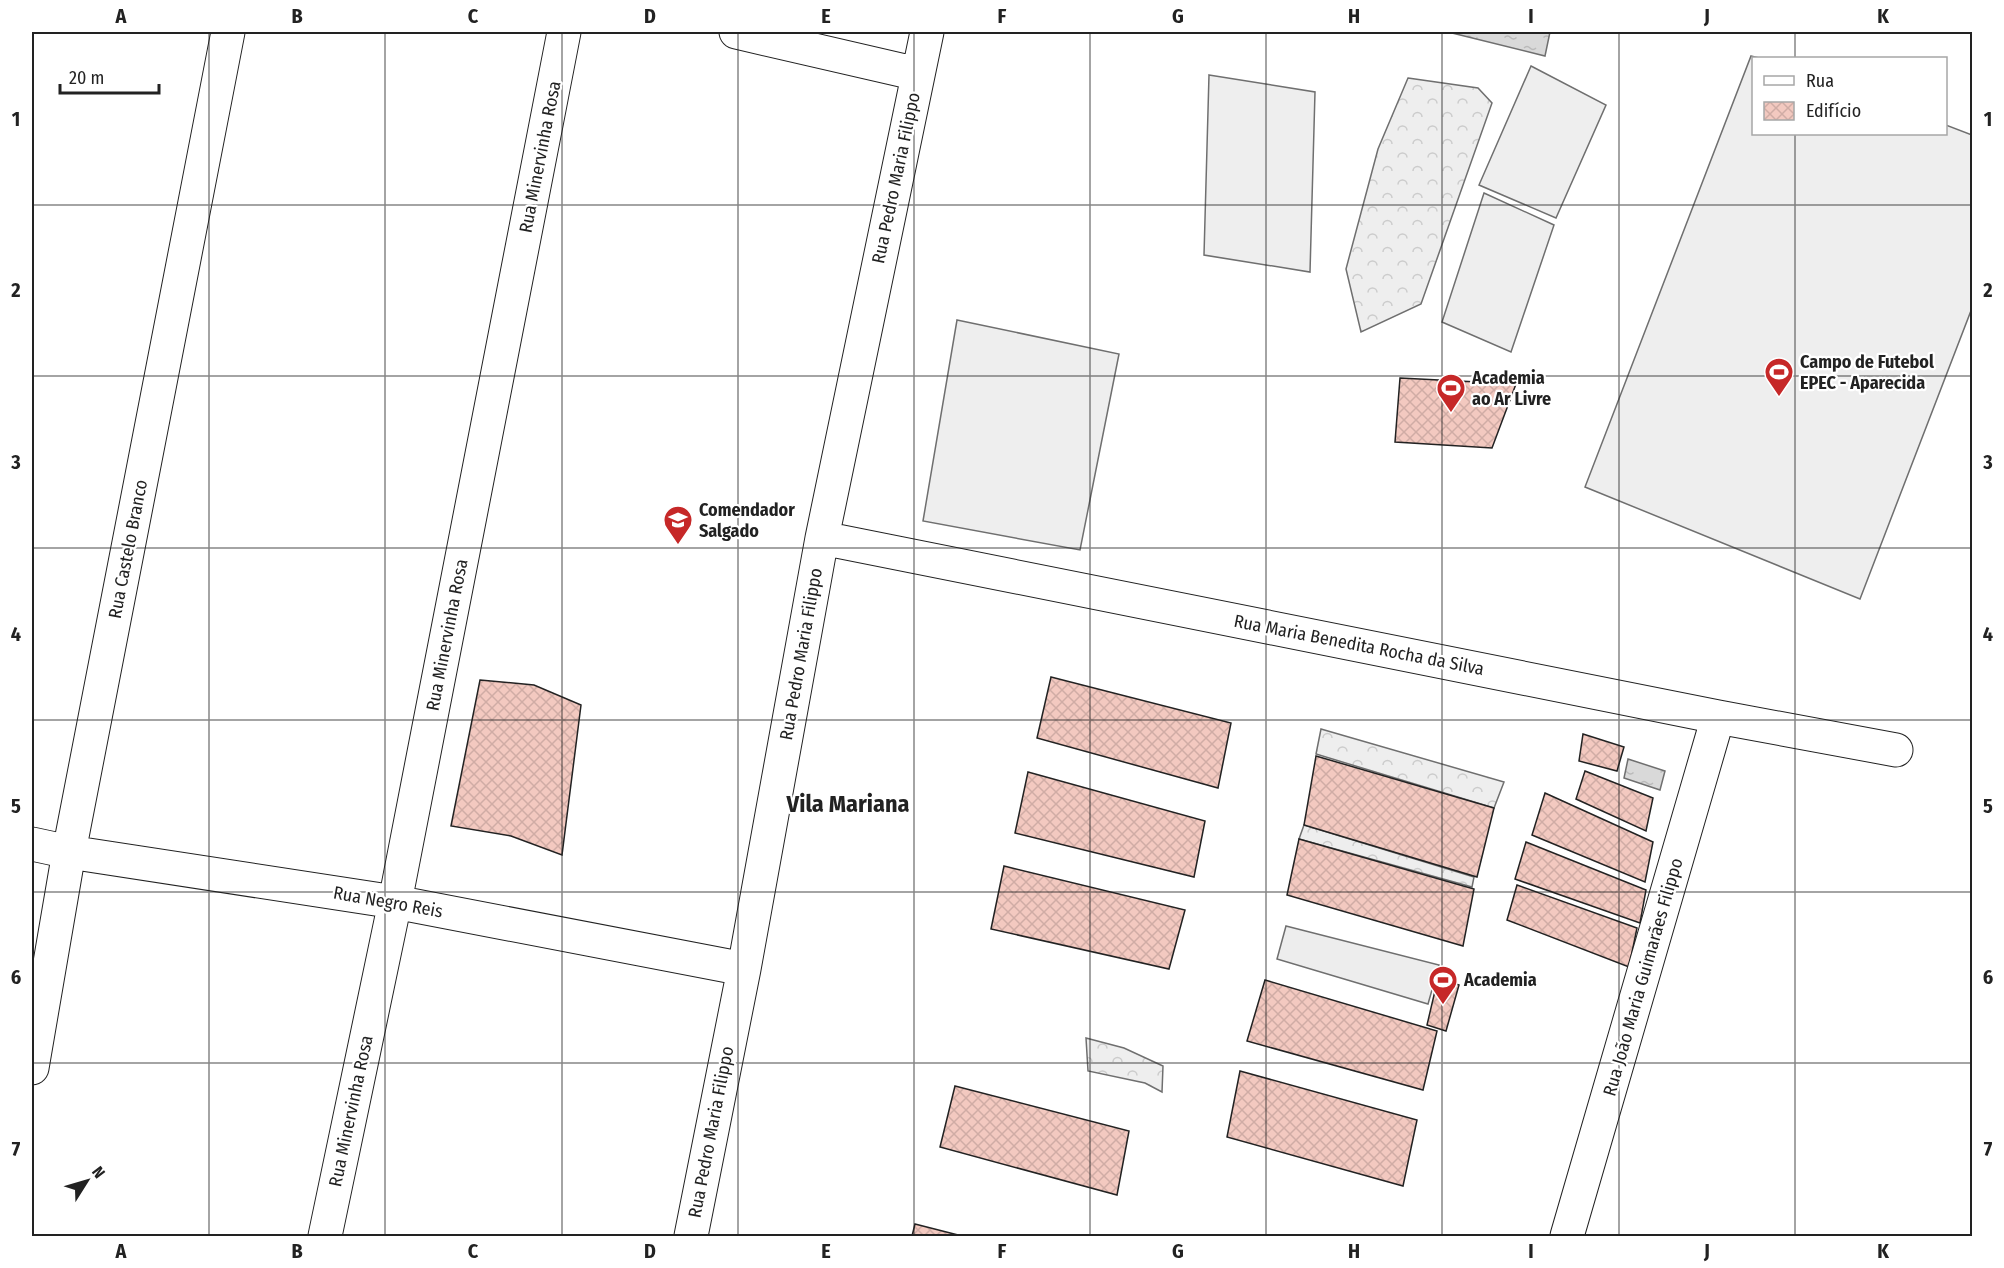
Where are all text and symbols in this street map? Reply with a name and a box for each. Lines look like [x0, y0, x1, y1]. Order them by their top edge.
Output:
text: A [115, 4, 128, 28]
text: B [291, 4, 303, 28]
text: C [468, 4, 479, 28]
text: D [644, 4, 656, 28]
text: E [821, 4, 831, 28]
text: F [998, 4, 1007, 28]
text: G [1172, 4, 1184, 28]
text: H [1348, 4, 1360, 28]
text: I [1528, 4, 1534, 28]
text: J [1703, 4, 1710, 28]
text: K [1877, 4, 1889, 28]
scale bar [60, 57, 159, 95]
legend [1752, 57, 1947, 135]
text: 20 m [69, 67, 104, 89]
text: Rua [1806, 70, 1834, 92]
street label: Rua Minervinha Rosa [514, 79, 566, 235]
street label: Rua Pedro Maria Filippo [867, 90, 925, 266]
text: Edifício [1806, 100, 1861, 122]
text: 1 [12, 107, 20, 131]
text: 1 [1984, 107, 1992, 131]
text: 2 [10, 278, 21, 302]
text: 2 [1982, 278, 1993, 302]
place label: Campo de Futebol EPEC - Aparecida [1800, 351, 1934, 394]
sports icon: Campo de Futebol EPEC - Aparecida [1763, 356, 1795, 398]
place label: Academia ao Ar Livre [1471, 367, 1551, 410]
sports icon: Academia ao Ar Livre [1435, 372, 1467, 414]
text: 3 [10, 450, 21, 474]
text: 3 [1982, 450, 1993, 474]
street label: Rua Castelo Branco [104, 478, 152, 620]
place label: Comendador Salgado [699, 499, 795, 542]
school or university icon: Comendador Salgado [662, 504, 694, 546]
street label: Rua Minervinha Rosa [421, 557, 473, 713]
street label: Rua Pedro Maria Filippo [775, 566, 827, 742]
street label: Rua Maria Benedita Rocha da Silva [1232, 610, 1486, 680]
text: 4 [11, 622, 21, 646]
text: 4 [1983, 622, 1993, 646]
district label: Vila Mariana [786, 790, 909, 818]
text: 5 [11, 794, 21, 818]
text: 5 [1983, 794, 1993, 818]
street label: Rua João Maria Guimarães Filippo [1598, 855, 1688, 1099]
street label: Rua Negro Reis [332, 882, 445, 922]
sports icon: Academia [1427, 964, 1459, 1006]
text: 6 [11, 965, 21, 989]
text: 6 [1983, 965, 1993, 989]
place label: Academia [1463, 969, 1537, 991]
street label: Rua Minervinha Rosa [324, 1033, 378, 1189]
street label: Rua Pedro Maria Filippo [684, 1044, 738, 1220]
text: 7 [12, 1137, 21, 1161]
text: 7 [1984, 1137, 1993, 1161]
north arrow [57, 1151, 117, 1211]
text: N [88, 1163, 109, 1182]
text: A [115, 1239, 128, 1263]
text: B [291, 1239, 303, 1263]
text: C [468, 1239, 479, 1263]
text: D [644, 1239, 656, 1263]
text: E [821, 1239, 831, 1263]
text: F [998, 1239, 1007, 1263]
text: G [1172, 1239, 1184, 1263]
text: H [1348, 1239, 1360, 1263]
text: I [1528, 1239, 1534, 1263]
text: J [1703, 1239, 1710, 1263]
text: K [1877, 1239, 1889, 1263]

